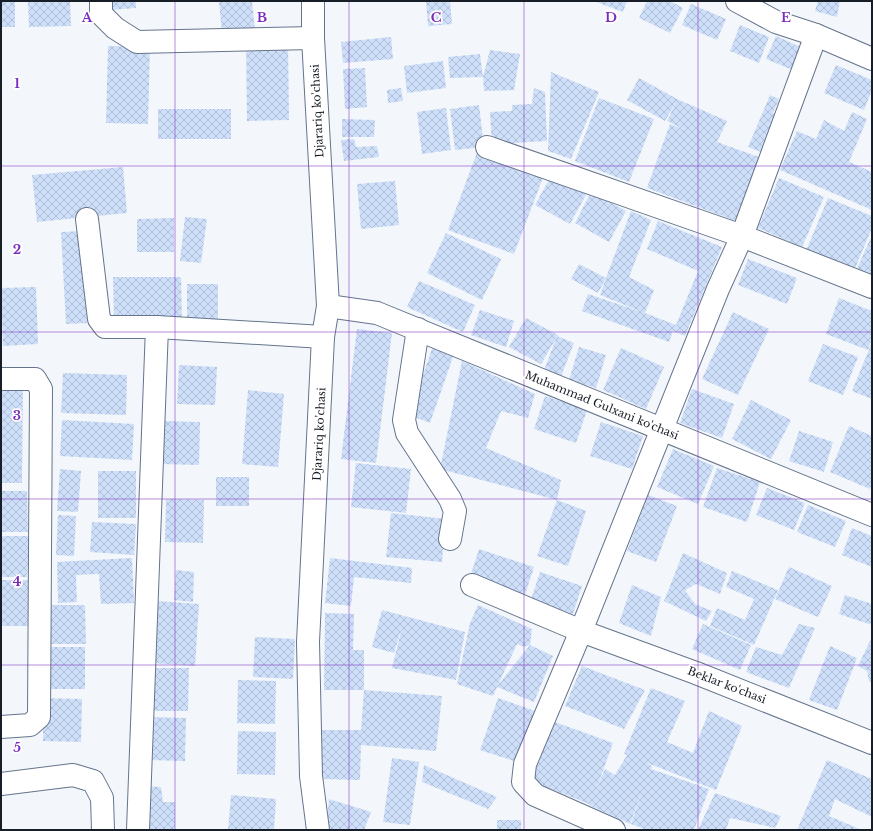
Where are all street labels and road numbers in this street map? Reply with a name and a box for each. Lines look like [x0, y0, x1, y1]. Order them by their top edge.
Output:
street label: Djarariq ko'chasi [308, 64, 326, 158]
street label: Muhammad Gulxani ko'chasi [523, 368, 681, 442]
street label: Djarariq ko'chasi [310, 387, 328, 481]
street label: Beklar ko'chasi [686, 664, 769, 707]

